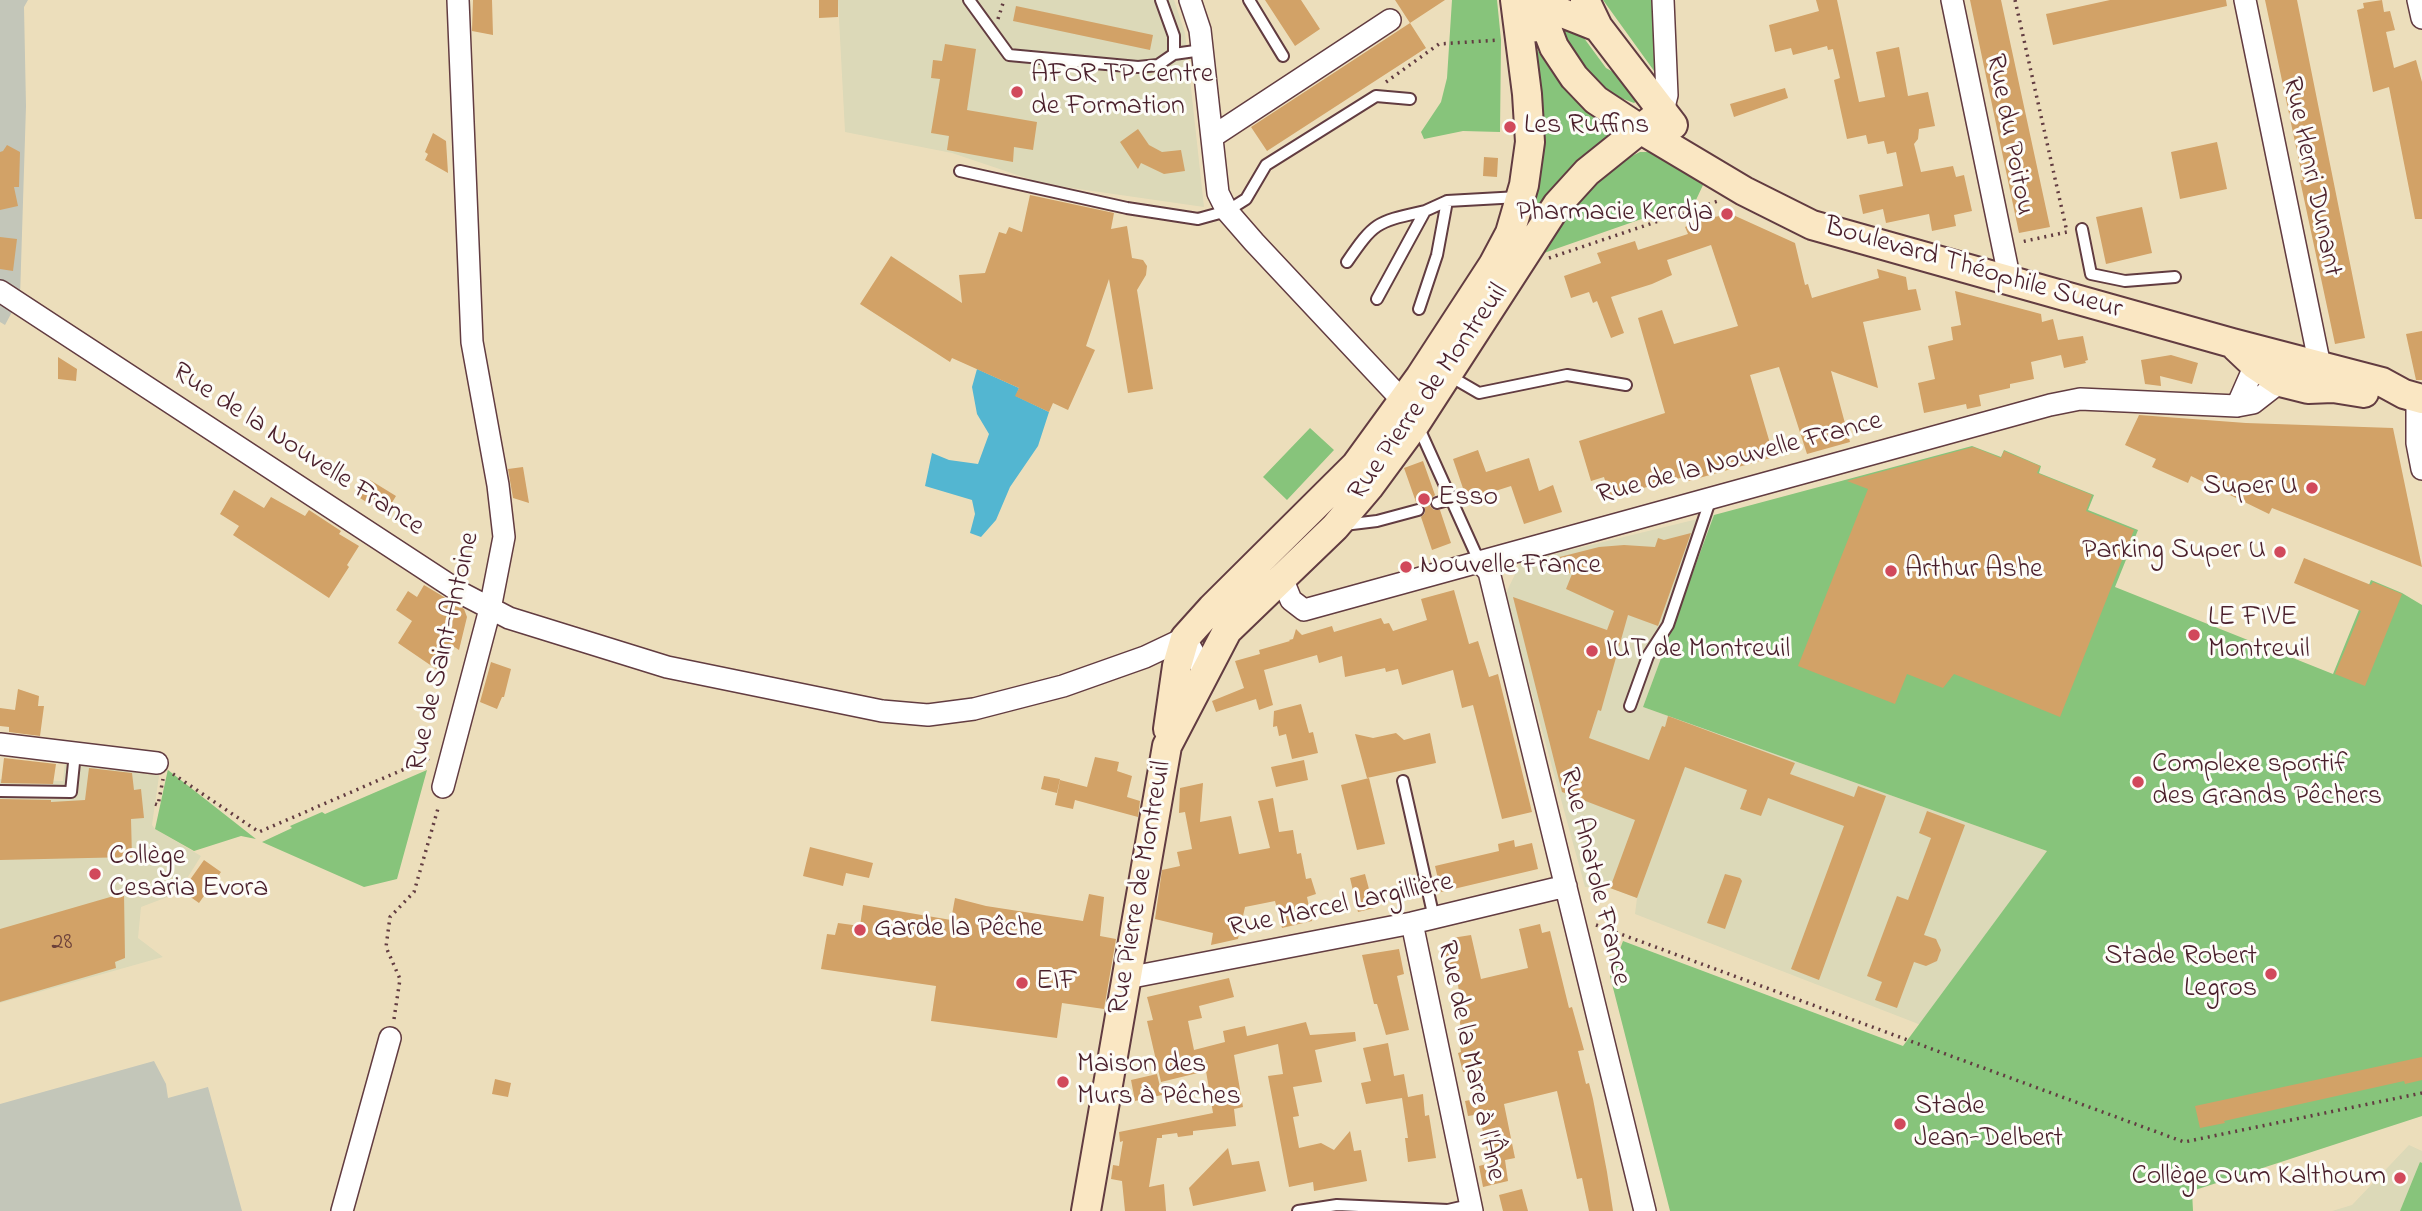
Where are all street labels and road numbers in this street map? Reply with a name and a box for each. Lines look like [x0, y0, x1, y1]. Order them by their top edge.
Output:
street label: Rue du Poitou [1976, 51, 2040, 219]
street label: Rue Henri Dunant [2272, 74, 2348, 280]
street label: Boulevard Théophile Sueur [1820, 211, 2126, 329]
street label: Rue Pierre de Montreuil [1343, 278, 1517, 508]
street label: Rue de la Nouvelle France [165, 357, 429, 545]
street label: Rue de la Nouvelle France [1594, 406, 1886, 514]
street label: Rue de Saint-Antoine [401, 529, 489, 775]
street label: Rue Pierre de Montreuil [1103, 759, 1181, 1017]
street label: Rue Anatole France [1550, 765, 1636, 989]
street label: Rue Marcel Largillière [1226, 867, 1456, 947]
street label: Rue de la Mare à l'Âne [1427, 938, 1511, 1184]

